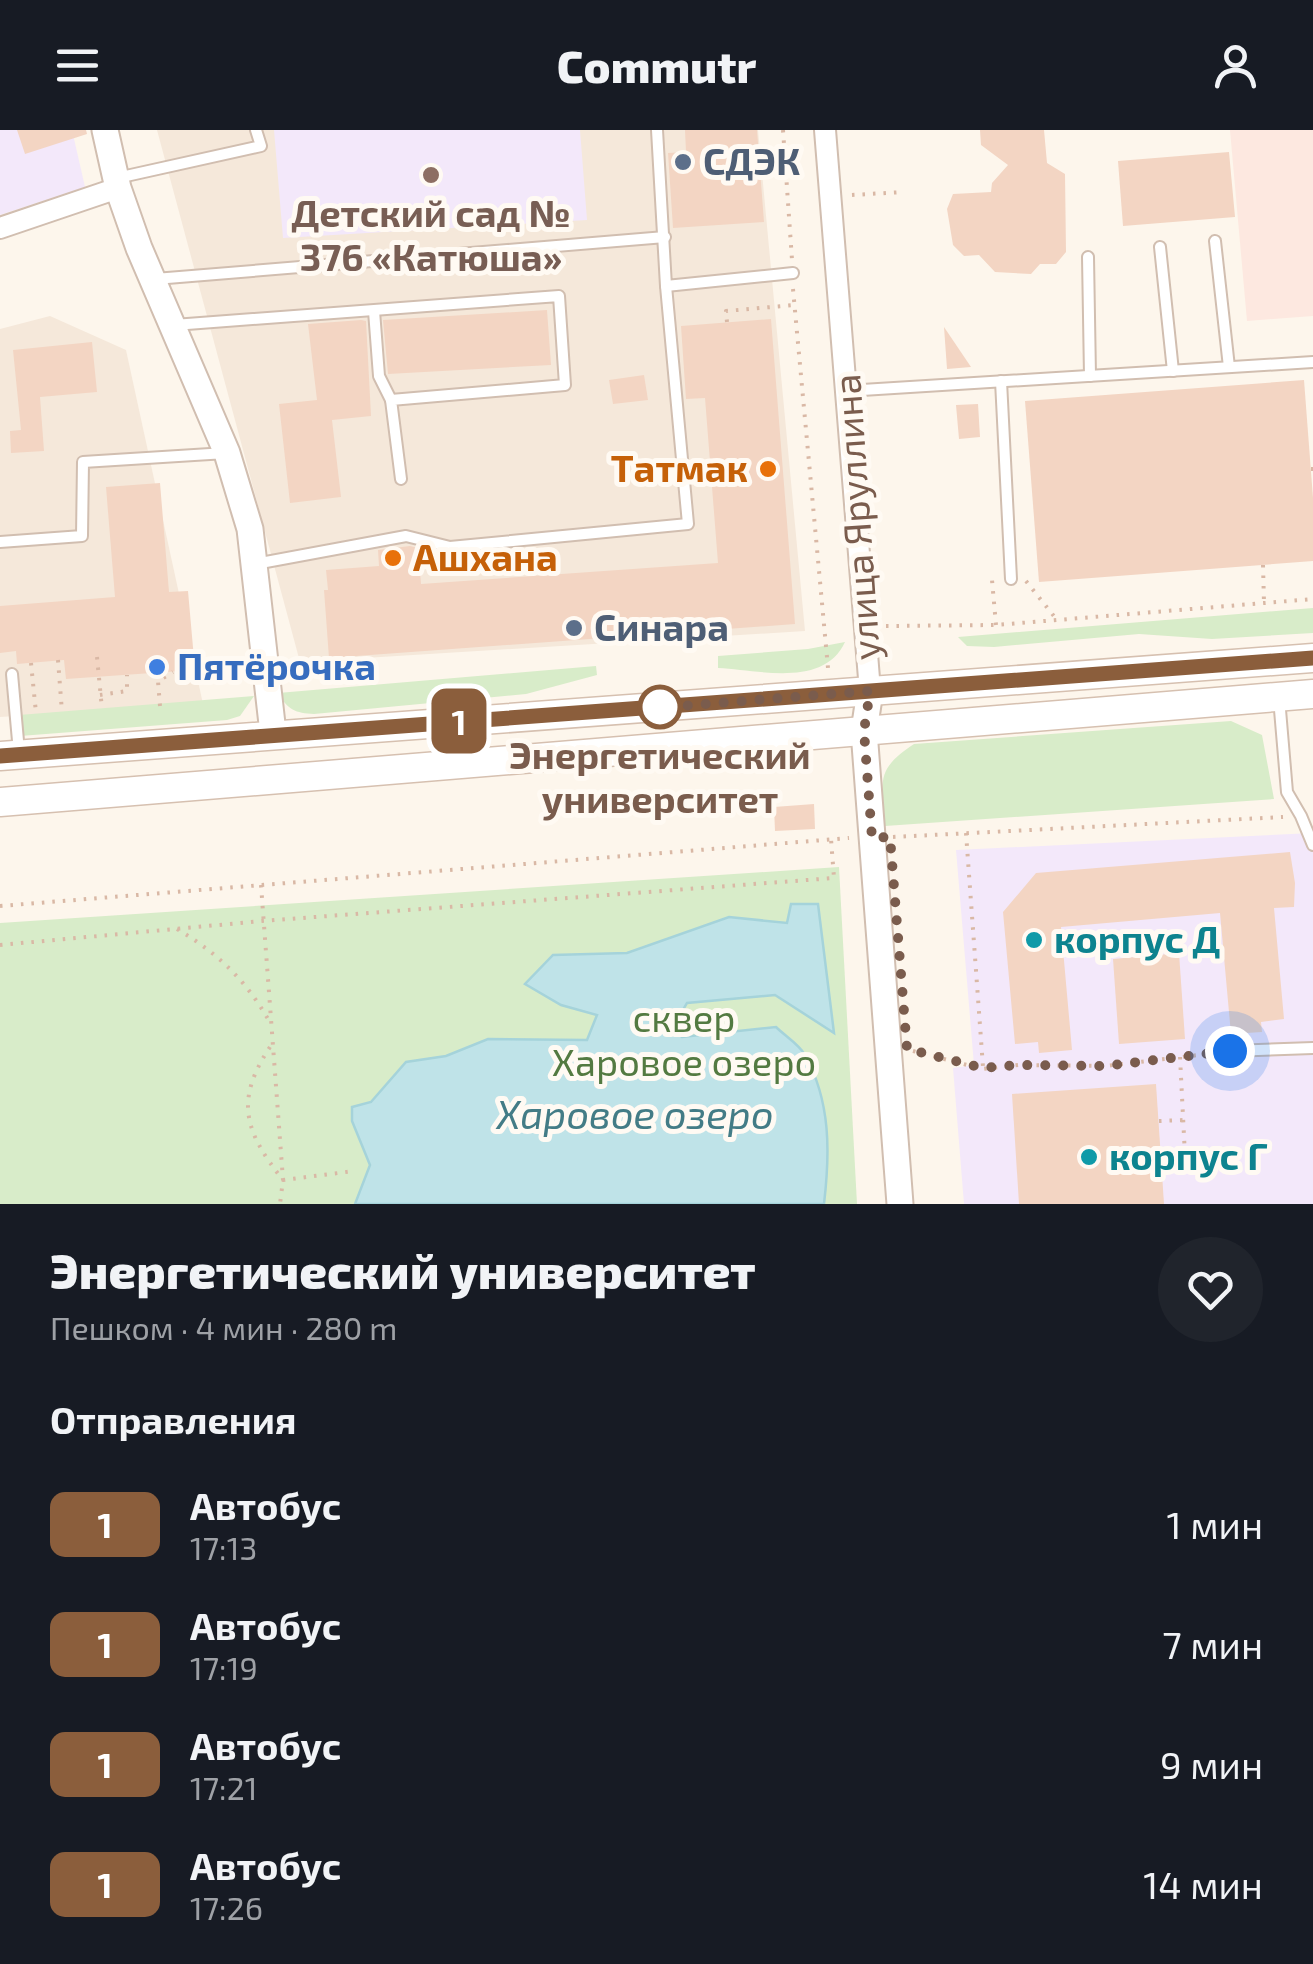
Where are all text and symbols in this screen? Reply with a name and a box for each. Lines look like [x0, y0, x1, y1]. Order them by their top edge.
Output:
icon: menu [50, 38, 105, 93]
text: Commutr [557, 38, 756, 92]
icon: person [1208, 38, 1263, 93]
place label: СДЭК [703, 137, 800, 183]
marker: СДЭК [672, 151, 694, 173]
marker: Детский сад № 376 «Катюша» [420, 164, 442, 186]
place label: Детский сад № 376 «Катюша» [291, 189, 571, 279]
street label: улица Яруллина [822, 372, 888, 662]
place label: Татмак [611, 444, 748, 490]
marker: Татмак [757, 458, 779, 480]
place label: Ашхана [413, 533, 558, 579]
marker: Ашхана [382, 547, 404, 569]
place label: Синара [594, 603, 729, 649]
marker: Синара [563, 617, 585, 639]
place label: Пятёрочка [177, 642, 376, 688]
marker: Пятёрочка [146, 656, 168, 678]
marker: Энергетический университет [639, 686, 681, 728]
line badge: 1 [426, 688, 492, 754]
text: 1 [451, 700, 467, 742]
place label: Энергетический университет [509, 731, 811, 821]
place label: корпус Д [1054, 915, 1220, 961]
marker: корпус Д [1023, 929, 1045, 951]
park label: сквер Харовое озеро [552, 994, 816, 1084]
your location [1205, 1026, 1255, 1076]
water label: Харовое озеро [495, 1089, 774, 1137]
place label: корпус Г [1109, 1132, 1268, 1178]
marker: корпус Г [1078, 1146, 1100, 1168]
button: heart [1158, 1237, 1263, 1342]
text: Энергетический университет [50, 1241, 755, 1299]
text: Пешком · 4 мин · 280 m [50, 1308, 397, 1346]
text: Отправления [50, 1396, 297, 1442]
text: Автобус [190, 1482, 341, 1528]
text: 1 мин [1167, 1501, 1263, 1547]
text: 1 [97, 1503, 113, 1545]
text: 17:13 [190, 1528, 257, 1566]
text: Автобус [190, 1602, 341, 1648]
text: 7 мин [1162, 1621, 1263, 1667]
text: 1 [97, 1623, 113, 1665]
text: 17:19 [190, 1648, 258, 1686]
text: Автобус [190, 1722, 341, 1768]
text: 9 мин [1160, 1741, 1263, 1787]
text: 1 [97, 1743, 113, 1785]
text: 17:21 [190, 1768, 257, 1806]
text: Автобус [190, 1842, 341, 1888]
text: 14 мин [1143, 1861, 1263, 1907]
text: 1 [97, 1863, 113, 1905]
text: 17:26 [190, 1888, 263, 1926]

